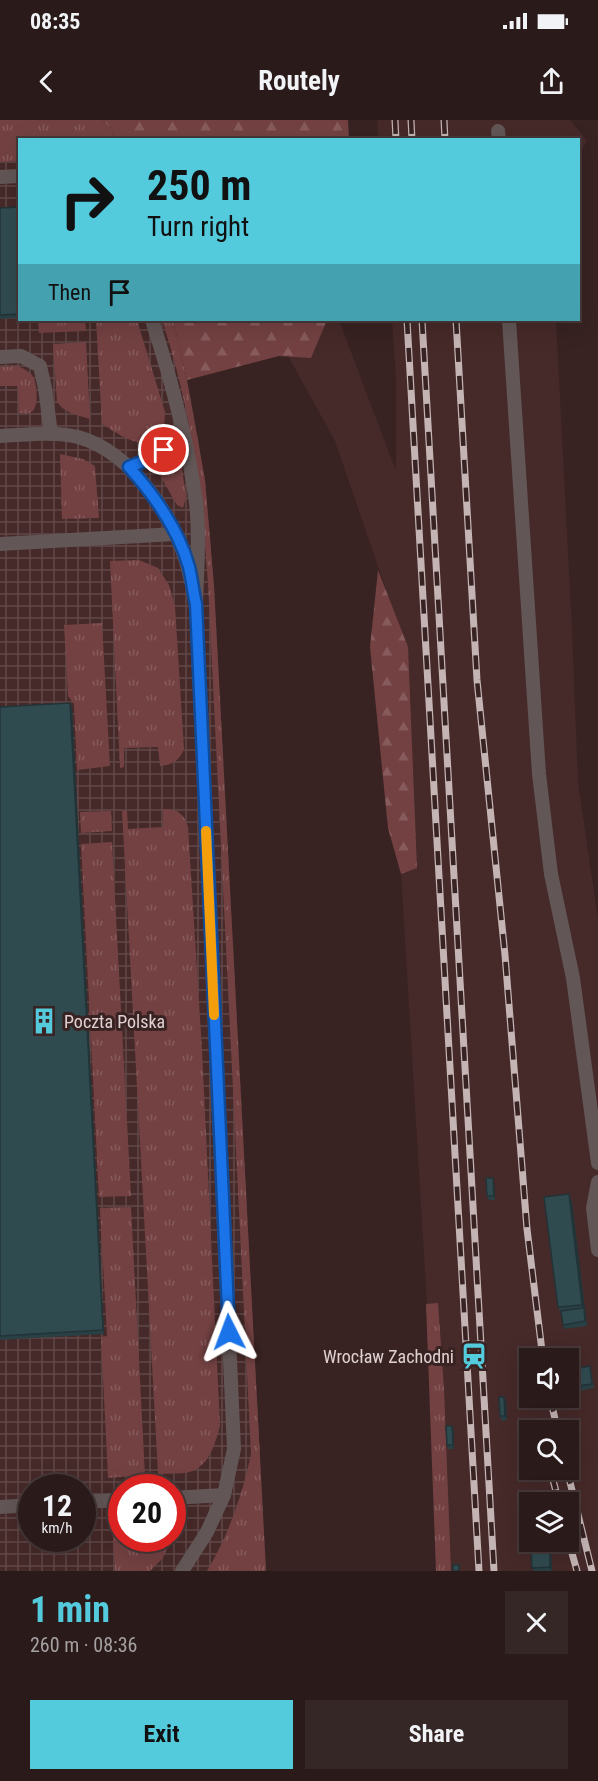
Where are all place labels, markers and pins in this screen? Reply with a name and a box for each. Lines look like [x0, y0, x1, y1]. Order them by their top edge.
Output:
pin [138, 424, 189, 475]
building icon: Poczta Polska [29, 1006, 59, 1036]
place label: Poczta Polska [64, 1011, 165, 1032]
station icon: Wrocław Zachodni [459, 1341, 489, 1371]
place label: Wrocław Zachodni [323, 1346, 454, 1367]

